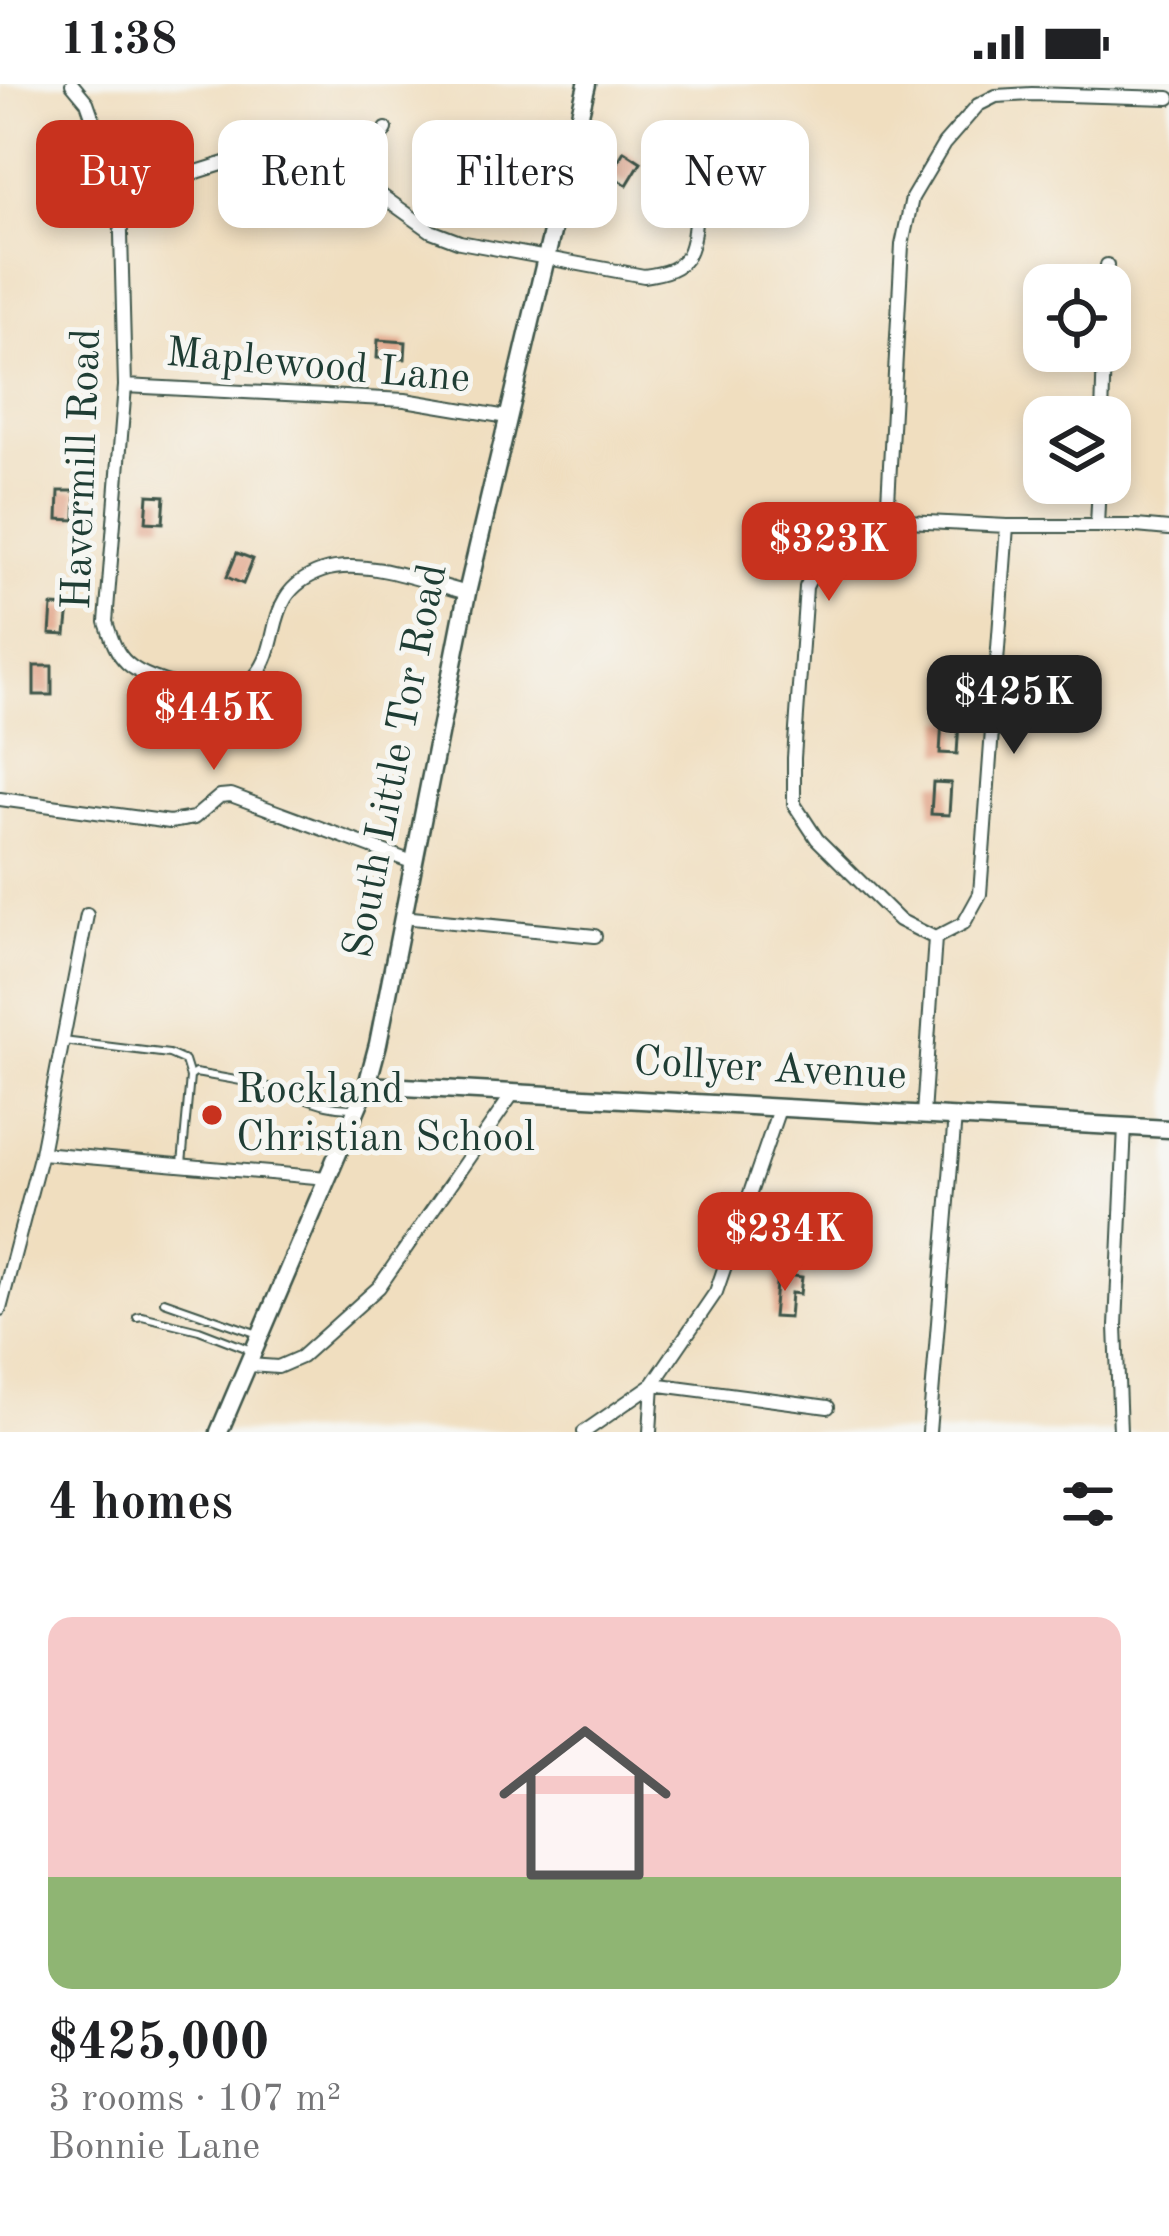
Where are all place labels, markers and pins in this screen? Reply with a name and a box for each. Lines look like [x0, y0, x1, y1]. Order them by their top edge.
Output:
pin: $323K [745, 502, 913, 604]
pin: $425K [930, 655, 1098, 757]
pin: $445K [130, 671, 298, 773]
place label: Rockland Christian School [236, 1070, 535, 1160]
marker: Rockland Christian School [199, 1102, 225, 1128]
pin: $234K [701, 1192, 869, 1294]

